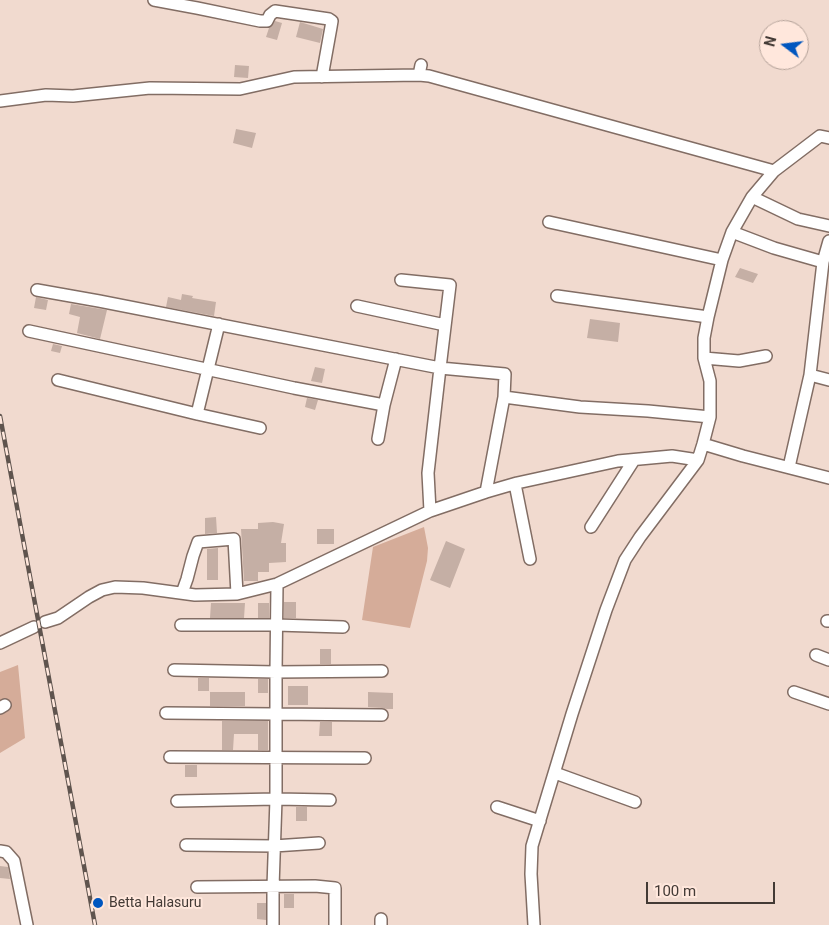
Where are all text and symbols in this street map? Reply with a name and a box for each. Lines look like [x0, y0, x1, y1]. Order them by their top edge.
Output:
north arrow [759, 20, 809, 70]
text: N [761, 35, 779, 48]
scale bar [649, 872, 778, 904]
text: 100 m [654, 882, 696, 900]
place label: Betta Halasuru [109, 895, 201, 911]
marker: Betta Halasuru [91, 896, 105, 910]

